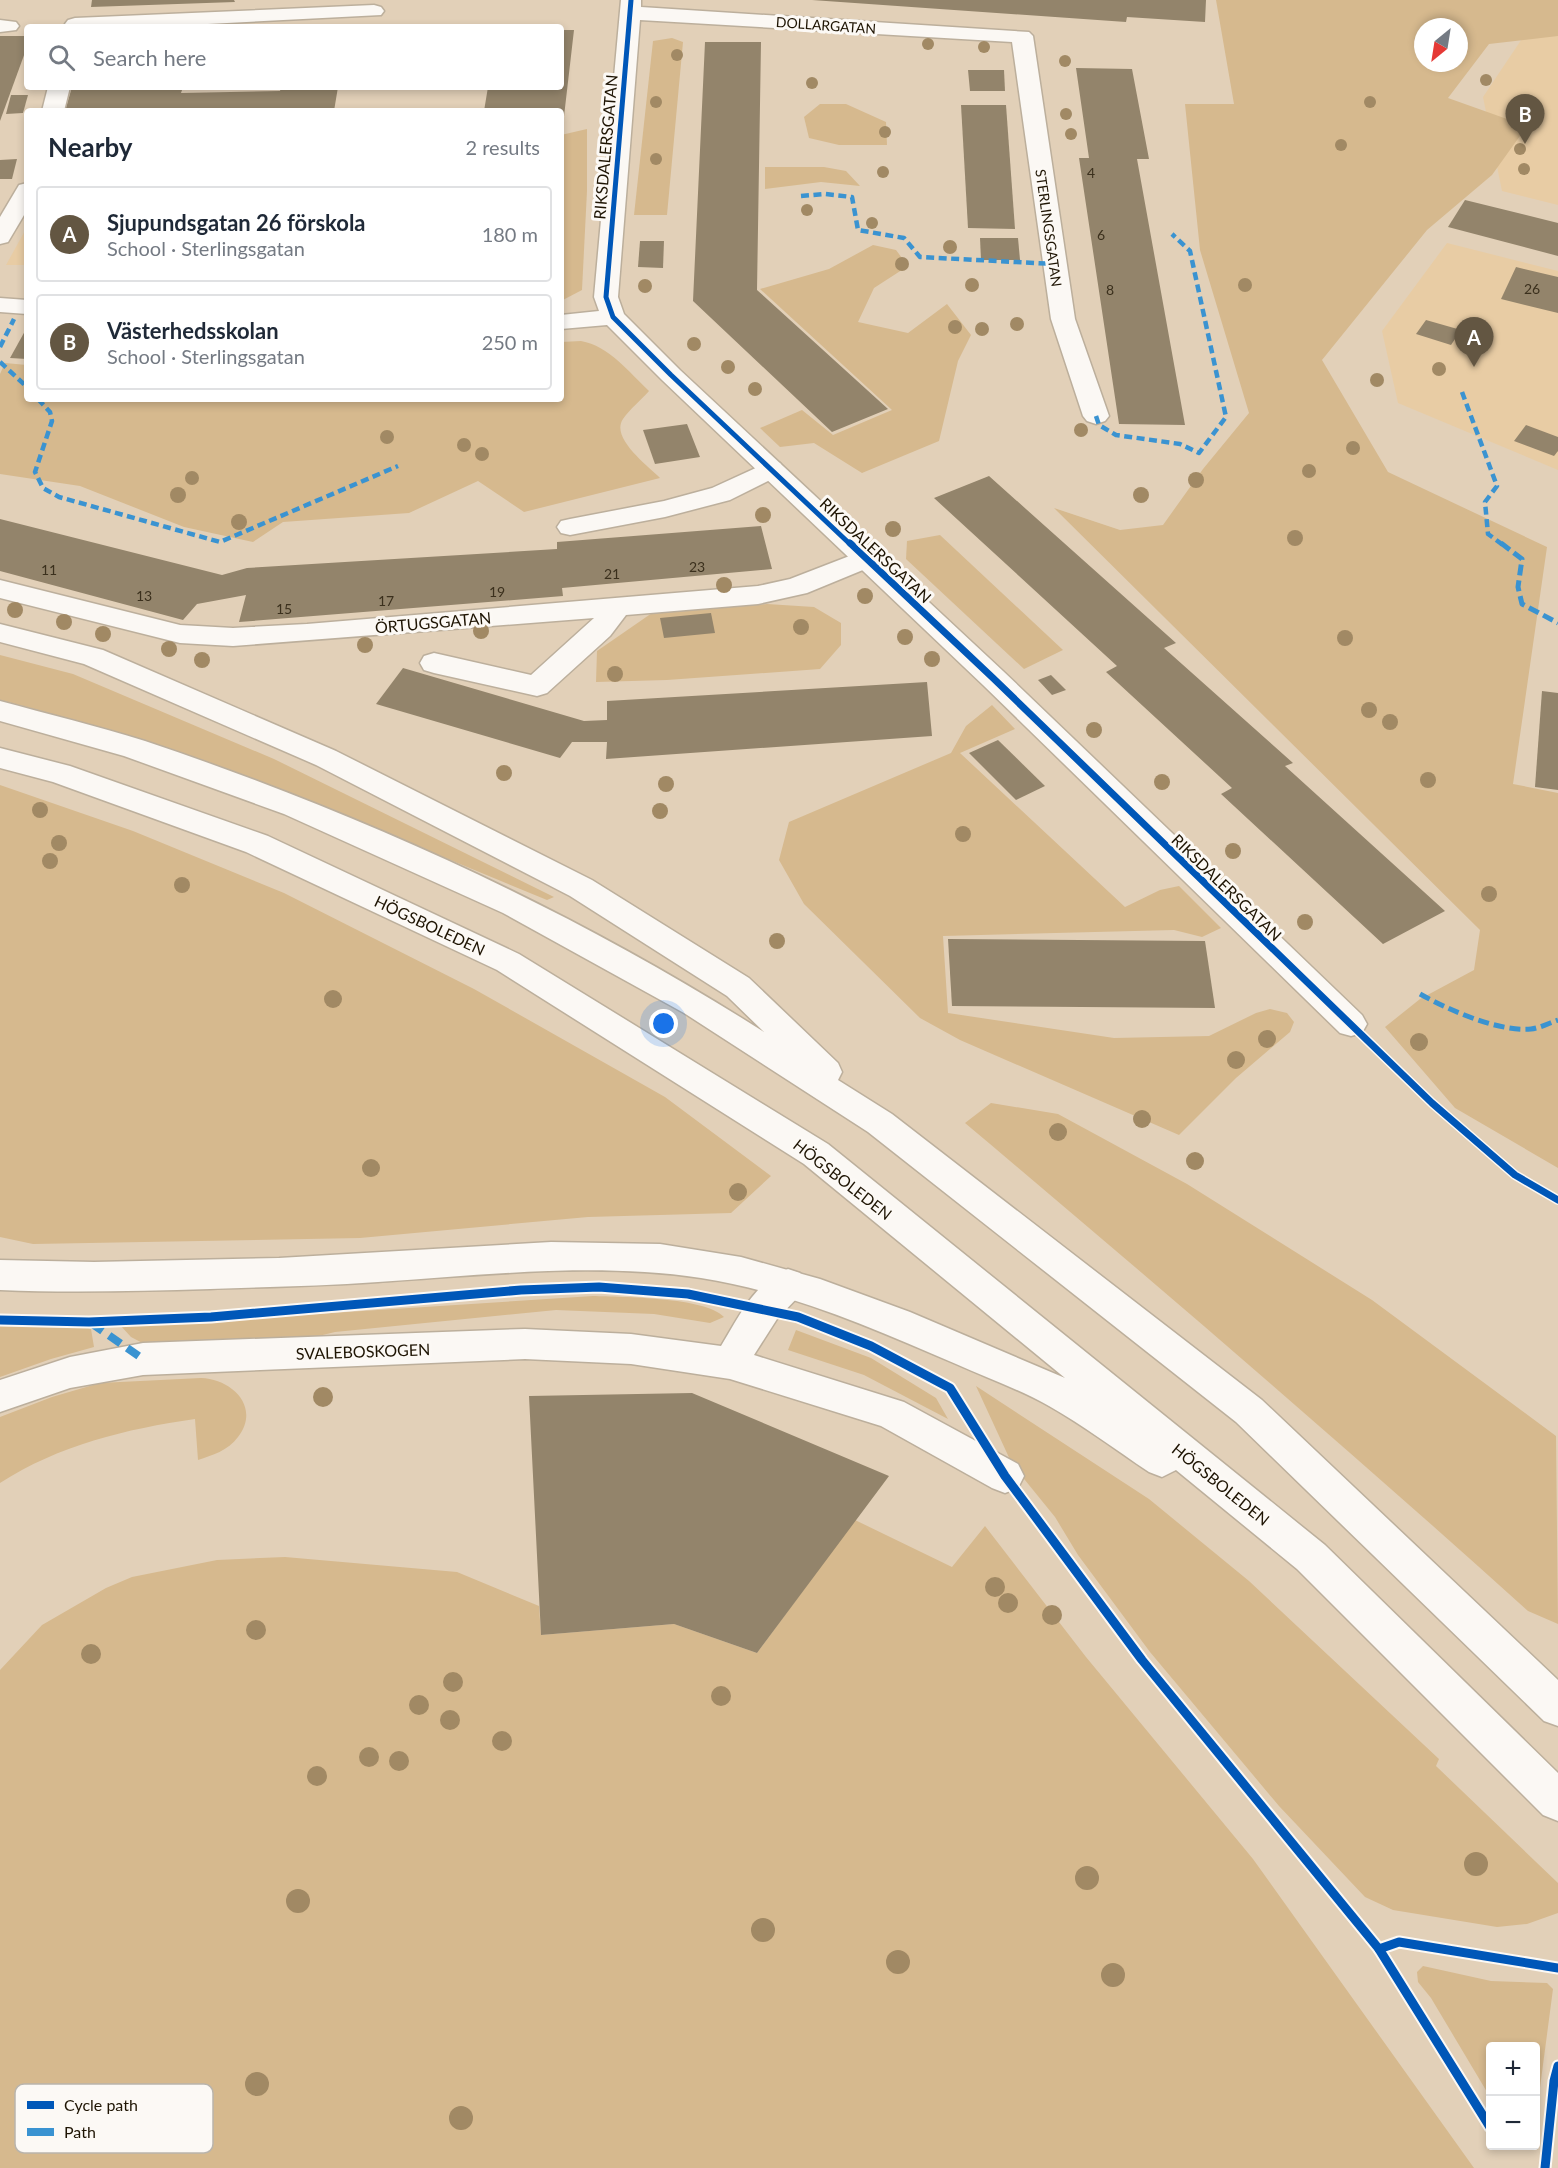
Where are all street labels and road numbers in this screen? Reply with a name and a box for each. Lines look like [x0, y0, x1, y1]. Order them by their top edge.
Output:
street label: DOLLARGATAN [775, 13, 877, 37]
street label: RIKSDALERSGATAN [589, 74, 621, 220]
street label: STERLINGSGATAN [1032, 168, 1066, 288]
street label: RIKSDALERSGATAN [816, 494, 936, 606]
street label: ÖRTUGSGATAN [374, 607, 492, 637]
street label: RIKSDALERSGATAN [1168, 830, 1286, 944]
street label: HÖGSBOLEDEN [372, 891, 488, 959]
street label: HÖGSBOLEDEN [790, 1135, 896, 1223]
street label: SVALEBOSKOGEN [295, 1339, 431, 1363]
street label: HÖGSBOLEDEN [1169, 1439, 1273, 1529]

